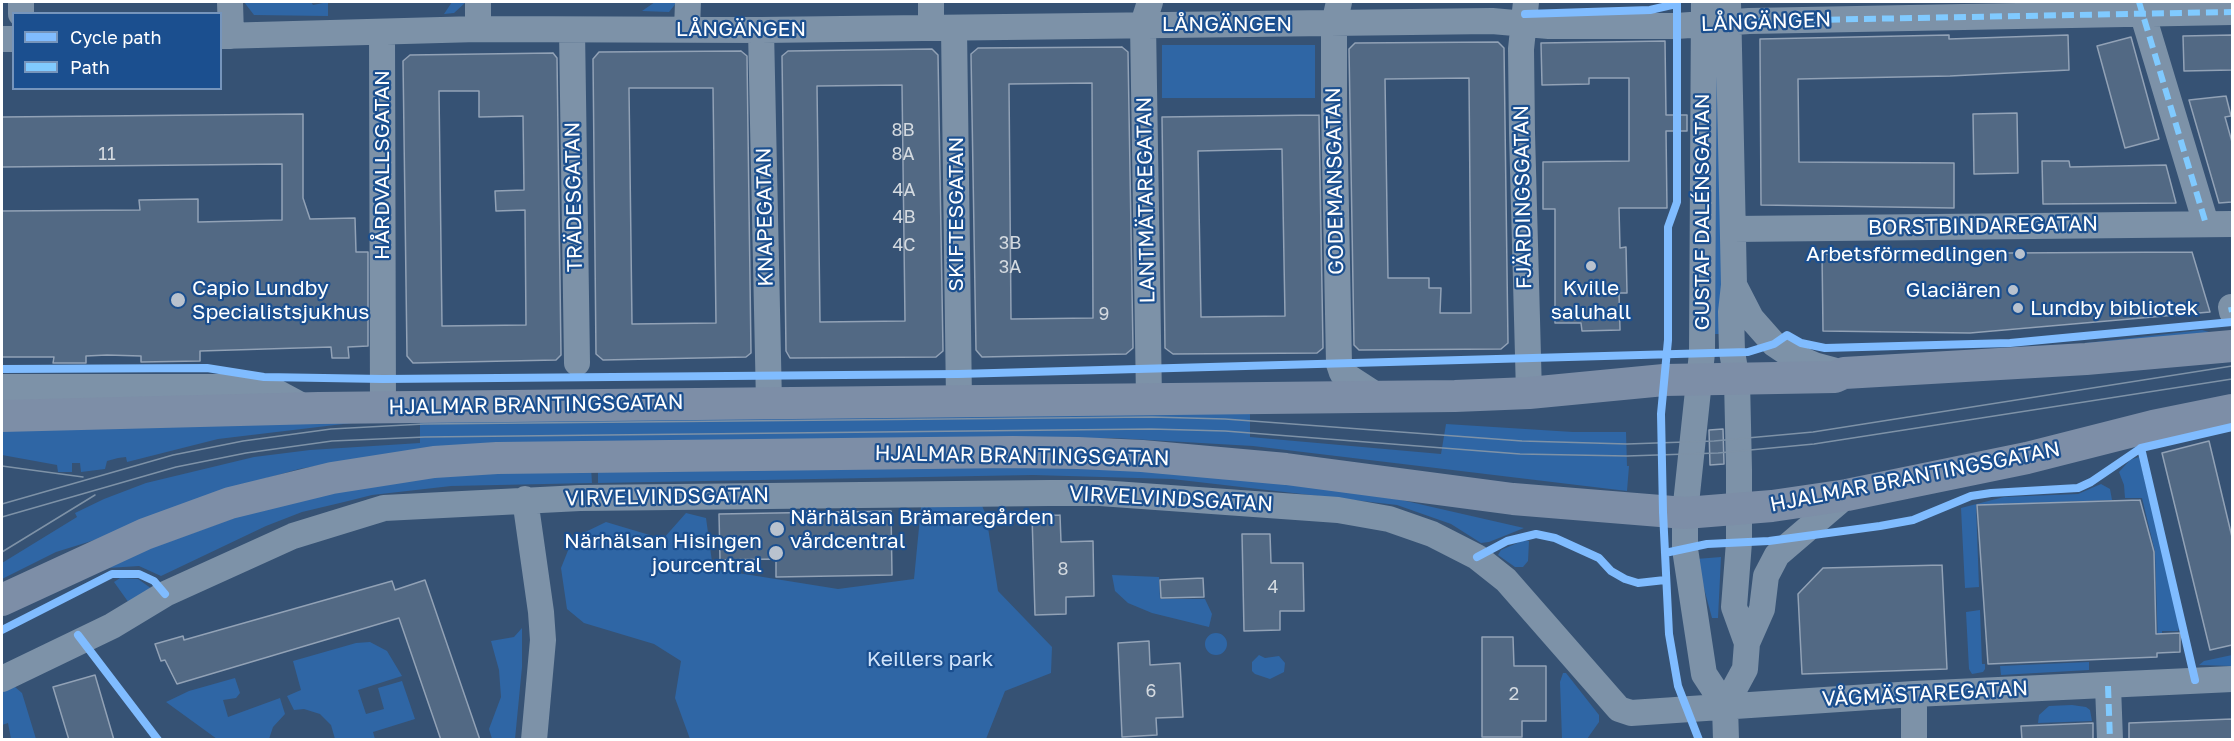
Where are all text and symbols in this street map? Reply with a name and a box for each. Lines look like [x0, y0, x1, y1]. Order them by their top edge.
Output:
street label: LÅNGÄNGEN [1700, 7, 1832, 37]
street label: LÅNGÄNGEN [1162, 11, 1292, 37]
legend [12, 12, 222, 90]
street label: LÅNGÄNGEN [676, 16, 806, 42]
text: Cycle path [70, 26, 162, 48]
text: Path [70, 56, 110, 78]
street label: HÅRDVALLSGATAN [369, 70, 395, 260]
street label: GODEMANSGATAN [1321, 87, 1349, 275]
street label: GUSTAF DALÉNSGATAN [1689, 93, 1715, 331]
street label: LANTMÄTAREGATAN [1132, 96, 1160, 304]
street label: FJÄRDINGSGATAN [1509, 105, 1537, 289]
house number: 8B [891, 119, 915, 141]
street label: TRÄDESGATAN [560, 122, 588, 272]
street label: SKIFTESGATAN [943, 137, 969, 291]
house number: 11 [98, 143, 116, 165]
house number: 8A [891, 143, 915, 165]
street label: KNAPEGATAN [751, 147, 779, 287]
house number: 4A [892, 179, 916, 201]
house number: 4B [892, 206, 916, 228]
street label: BORSTBINDAREGATAN [1868, 211, 2098, 241]
house number: 3B [999, 232, 1021, 254]
house number: 4C [892, 234, 916, 256]
place label: Arbetsförmedlingen [1806, 241, 2008, 267]
marker: Arbetsförmedlingen [2013, 247, 2027, 261]
house number: 3A [999, 256, 1021, 278]
marker: Kville saluhall [1584, 259, 1598, 273]
place label: Capio Lundby Specialistsjukhus [192, 275, 369, 325]
place label: Kville saluhall [1551, 275, 1631, 325]
place label: Glaciären [1906, 277, 2001, 303]
marker: Glaciären [2006, 283, 2020, 297]
marker: Capio Lundby Specialistsjukhus [169, 291, 187, 309]
place label: Lundby bibliotek [2030, 295, 2198, 321]
marker: Lundby bibliotek [2011, 301, 2025, 315]
house number: 9 [1099, 303, 1109, 325]
street label: HJALMAR BRANTINGSGATAN [388, 390, 684, 420]
street label: HJALMAR BRANTINGSGATAN [1768, 436, 2062, 518]
street label: HJALMAR BRANTINGSGATAN [874, 441, 1170, 471]
street label: VIRVELVINDSGATAN [1068, 481, 1274, 517]
street label: VIRVELVINDSGATAN [565, 483, 769, 511]
place label: Närhälsan Brämaregården vårdcentral [790, 504, 1054, 554]
marker: Närhälsan Brämaregården vårdcentral [768, 520, 786, 538]
place label: Närhälsan Hisingen jourcentral [564, 528, 762, 578]
marker: Närhälsan Hisingen jourcentral [767, 544, 785, 562]
house number: 8 [1058, 558, 1068, 580]
house number: 4 [1268, 576, 1278, 598]
park label: Keillers park [867, 646, 993, 672]
street label: VÅGMÄSTAREGATAN [1821, 676, 2029, 712]
house number: 6 [1146, 680, 1156, 702]
house number: 2 [1509, 683, 1519, 705]

